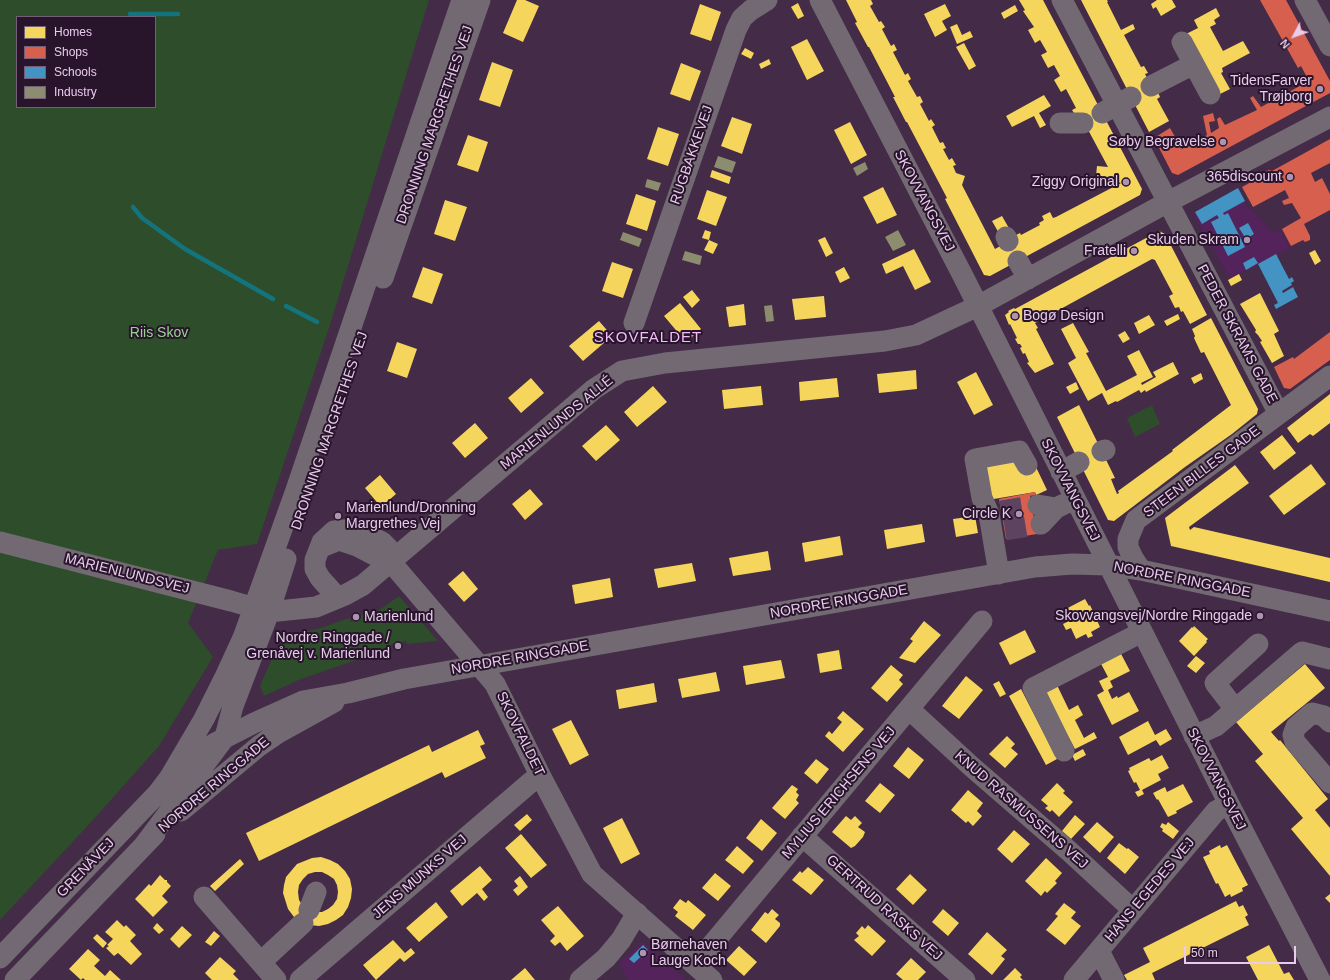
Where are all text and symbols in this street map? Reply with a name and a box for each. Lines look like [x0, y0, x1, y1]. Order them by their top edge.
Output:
legend [16, 16, 156, 108]
north arrow [1274, 16, 1314, 56]
street label: DRONNING MARGRETHES VEJ [393, 24, 477, 226]
text: Homes [54, 25, 92, 39]
text: N [1278, 37, 1292, 51]
text: Shops [54, 45, 88, 59]
text: Schools [54, 65, 97, 79]
place label: TidensFarver Trøjborg [1230, 73, 1312, 106]
marker: TidensFarver Trøjborg [1315, 84, 1325, 94]
text: Industry [54, 85, 97, 99]
street label: RUGBAKKEVEJ [667, 103, 717, 207]
place label: Søby Begravelse [1108, 134, 1215, 150]
marker: Søby Begravelse [1218, 137, 1228, 147]
street label: SKOVVANGSVEJ [890, 147, 958, 255]
place label: 365discount [1206, 169, 1282, 185]
marker: 365discount [1285, 172, 1295, 182]
place label: Ziggy Original [1032, 174, 1118, 190]
marker: Ziggy Original [1121, 177, 1131, 187]
place label: Skuden Skram [1147, 232, 1239, 248]
marker: Skuden Skram [1242, 235, 1252, 245]
place label: Fratelli [1084, 243, 1126, 259]
marker: Fratelli [1129, 246, 1139, 256]
street label: PEDER SKRAMS GADE [1193, 262, 1281, 406]
place label: Bogø Design [1023, 308, 1104, 324]
marker: Bogø Design [1010, 311, 1020, 321]
park label: Riis Skov [130, 325, 188, 341]
district label: SKOVFALDET [594, 329, 702, 347]
street label: DRONNING MARGRETHES VEJ [288, 330, 372, 532]
street label: MARIENLUNDS ALLÉ [497, 372, 617, 474]
street label: STEEN BILLES GADE [1140, 423, 1264, 521]
street label: SKOVVANGSVEJ [1037, 436, 1103, 544]
place label: Marienlund/Dronning Margrethes Vej [346, 500, 476, 532]
place label: Circle K [962, 506, 1011, 522]
marker: Circle K [1014, 509, 1024, 519]
marker: Marienlund/Dronning Margrethes Vej [333, 511, 343, 521]
street label: MARIENLUNDSVEJ [63, 550, 191, 598]
street label: NORDRE RINGGADE [1112, 558, 1252, 602]
street label: NORDRE RINGGADE [769, 582, 909, 622]
place label: Skovvangsvej/Nordre Ringgade [1055, 608, 1252, 624]
place label: Marienlund [364, 609, 433, 625]
marker: Skovvangsvej/Nordre Ringgade [1255, 611, 1265, 621]
marker: Marienlund [351, 612, 361, 622]
place label: Nordre Ringgade / Grenåvej v. Marienlund [246, 630, 390, 662]
street label: NORDRE RINGGADE [450, 638, 590, 678]
marker: Nordre Ringgade / Grenåvej v. Marienlund [393, 641, 403, 651]
street label: SKOVFALDET [492, 689, 548, 779]
street label: MYLIUS ERICHSENS VEJ [779, 724, 899, 862]
street label: SKOVVANGSVEJ [1183, 725, 1249, 833]
street label: NORDRE RINGGADE [155, 734, 273, 836]
street label: KNUD RASMUSSENS VEJ [951, 748, 1091, 872]
street label: JENS MUNKS VEJ [369, 831, 471, 923]
street label: GRENÅVEJ [54, 835, 118, 901]
street label: HANS EGEDES VEJ [1102, 835, 1198, 945]
street label: GERTRUD RASKS VEJ [823, 852, 945, 964]
place label: Børnehaven Lauge Koch [651, 937, 727, 970]
scale bar [1186, 938, 1298, 964]
text: 50 m [1191, 946, 1218, 960]
marker: Børnehaven Lauge Koch [638, 948, 648, 958]

